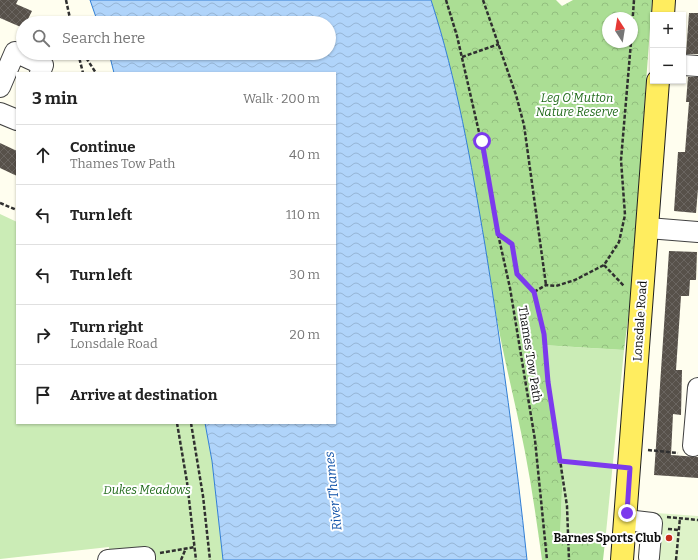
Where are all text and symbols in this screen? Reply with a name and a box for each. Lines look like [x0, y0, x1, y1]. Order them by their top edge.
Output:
north arrow [602, 12, 638, 48]
map controls [650, 12, 686, 84]
button: + [650, 12, 686, 48]
search box [16, 16, 336, 60]
icon: search [30, 27, 52, 49]
text: Search here [62, 29, 145, 47]
button: − [650, 48, 686, 84]
text: 3 min [32, 88, 77, 109]
text: Walk · 200 m [243, 91, 320, 106]
park label: Leg O'Mutton Nature Reserve [536, 91, 618, 119]
route start [473, 132, 491, 150]
text: Continue [70, 138, 136, 156]
icon: ahead [32, 144, 54, 166]
text: 40 m [289, 147, 320, 162]
text: Thames Tow Path [70, 156, 175, 171]
icon: left [32, 204, 54, 226]
text: Turn left [70, 206, 132, 224]
text: 110 m [286, 207, 320, 222]
icon: left [32, 264, 54, 286]
text: Turn left [70, 266, 132, 284]
text: 30 m [289, 267, 320, 282]
street label: Lonsdale Road [630, 280, 650, 362]
street label: Thames Tow Path [515, 305, 545, 404]
text: Turn right [70, 318, 143, 336]
icon: right [32, 324, 54, 346]
text: 20 m [290, 327, 320, 342]
text: Lonsdale Road [70, 336, 158, 351]
icon: arrive [32, 384, 54, 406]
text: Arrive at destination [70, 386, 217, 404]
water label: River Thames [321, 451, 345, 531]
park label: Dukes Meadows [103, 483, 191, 497]
route end [618, 504, 636, 522]
place label: Barnes Sports Club [553, 531, 661, 545]
marker: Barnes Sports Club [664, 533, 674, 543]

